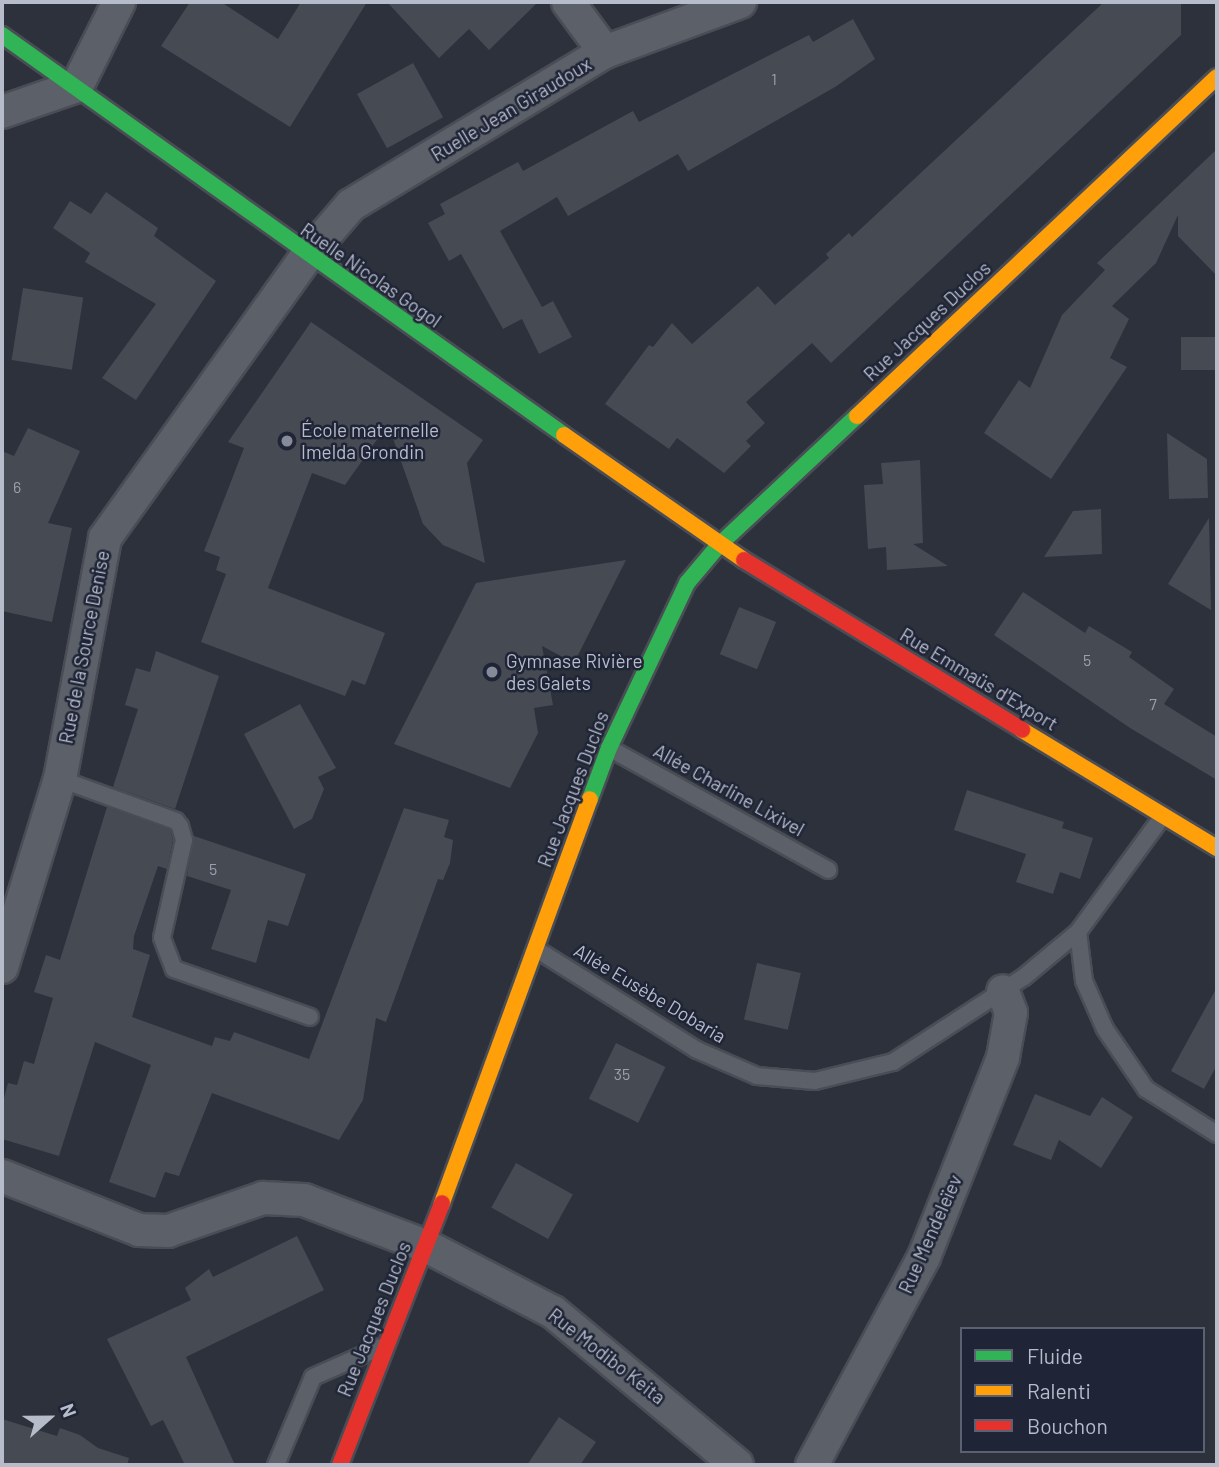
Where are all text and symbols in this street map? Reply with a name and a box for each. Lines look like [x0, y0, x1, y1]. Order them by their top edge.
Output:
street label: Ruelle Jean Giraudoux [427, 52, 595, 166]
house number: 1 [771, 69, 777, 89]
street label: Ruelle Nicolas Gogol [296, 218, 446, 332]
street label: Rue Jacques Duclos [859, 256, 995, 386]
place label: École maternelle Imelda Grondin [301, 419, 439, 463]
marker: École maternelle Imelda Grondin [279, 433, 295, 449]
house number: 6 [13, 477, 21, 497]
street label: Rue de la Source Denise [54, 548, 114, 746]
street label: Rue Emmaüs d'Export [896, 623, 1062, 735]
place label: Gymnase Rivière des Galets [506, 650, 643, 694]
house number: 5 [1083, 650, 1091, 670]
marker: Gymnase Rivière des Galets [484, 664, 500, 680]
house number: 7 [1149, 694, 1157, 714]
street label: Rue Jacques Duclos [533, 708, 613, 870]
street label: Allée Charline Lixivel [650, 739, 808, 841]
house number: 5 [209, 859, 217, 879]
street label: Allée Eusèbe Dobaria [570, 939, 730, 1047]
house number: 35 [614, 1064, 630, 1084]
street label: Rue Mendeleïev [894, 1171, 966, 1297]
street label: Rue Jacques Duclos [332, 1238, 416, 1400]
street label: Rue Modibo Keita [544, 1303, 670, 1409]
legend [960, 1327, 1205, 1453]
text: Fluide [1027, 1343, 1083, 1368]
text: Ralenti [1027, 1378, 1091, 1403]
north arrow [14, 1383, 84, 1453]
text: N [56, 1400, 82, 1420]
text: Bouchon [1027, 1413, 1108, 1438]

